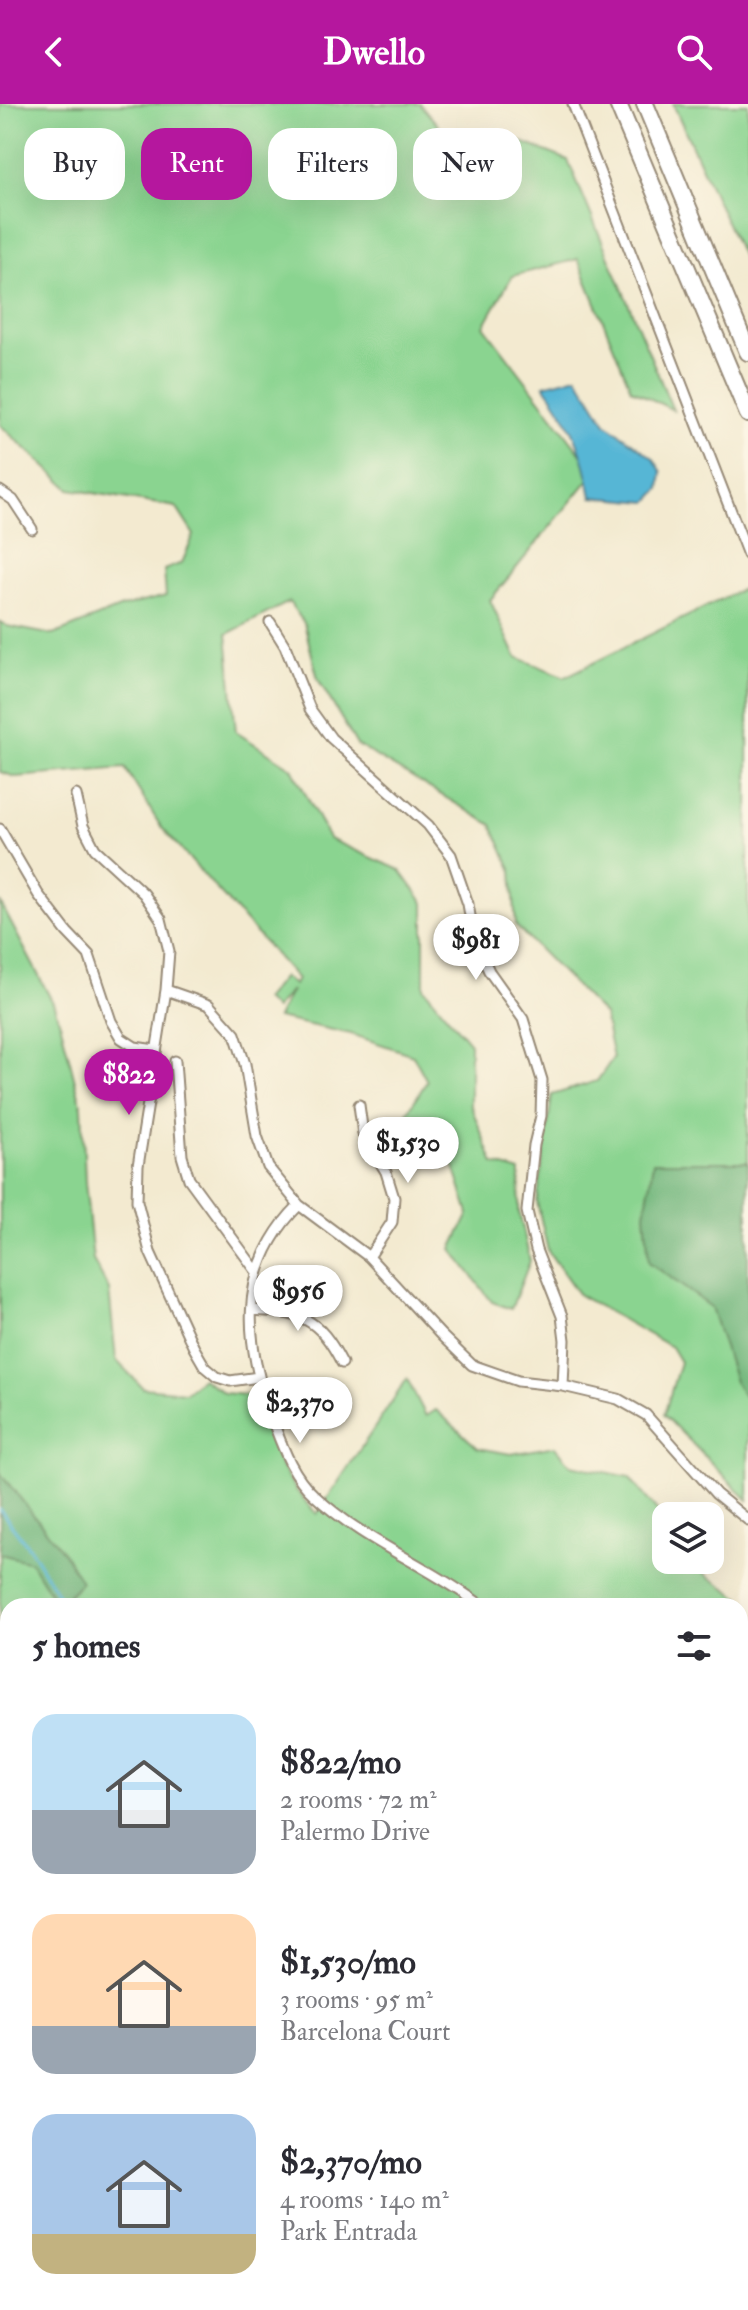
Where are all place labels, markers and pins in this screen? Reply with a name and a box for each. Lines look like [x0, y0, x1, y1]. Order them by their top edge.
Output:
pin: $981 [429, 914, 523, 982]
pin: $822 [82, 1049, 176, 1117]
pin: $1,530 [343, 1117, 473, 1185]
pin: $956 [251, 1265, 345, 1333]
pin: $2,370 [235, 1377, 365, 1445]

